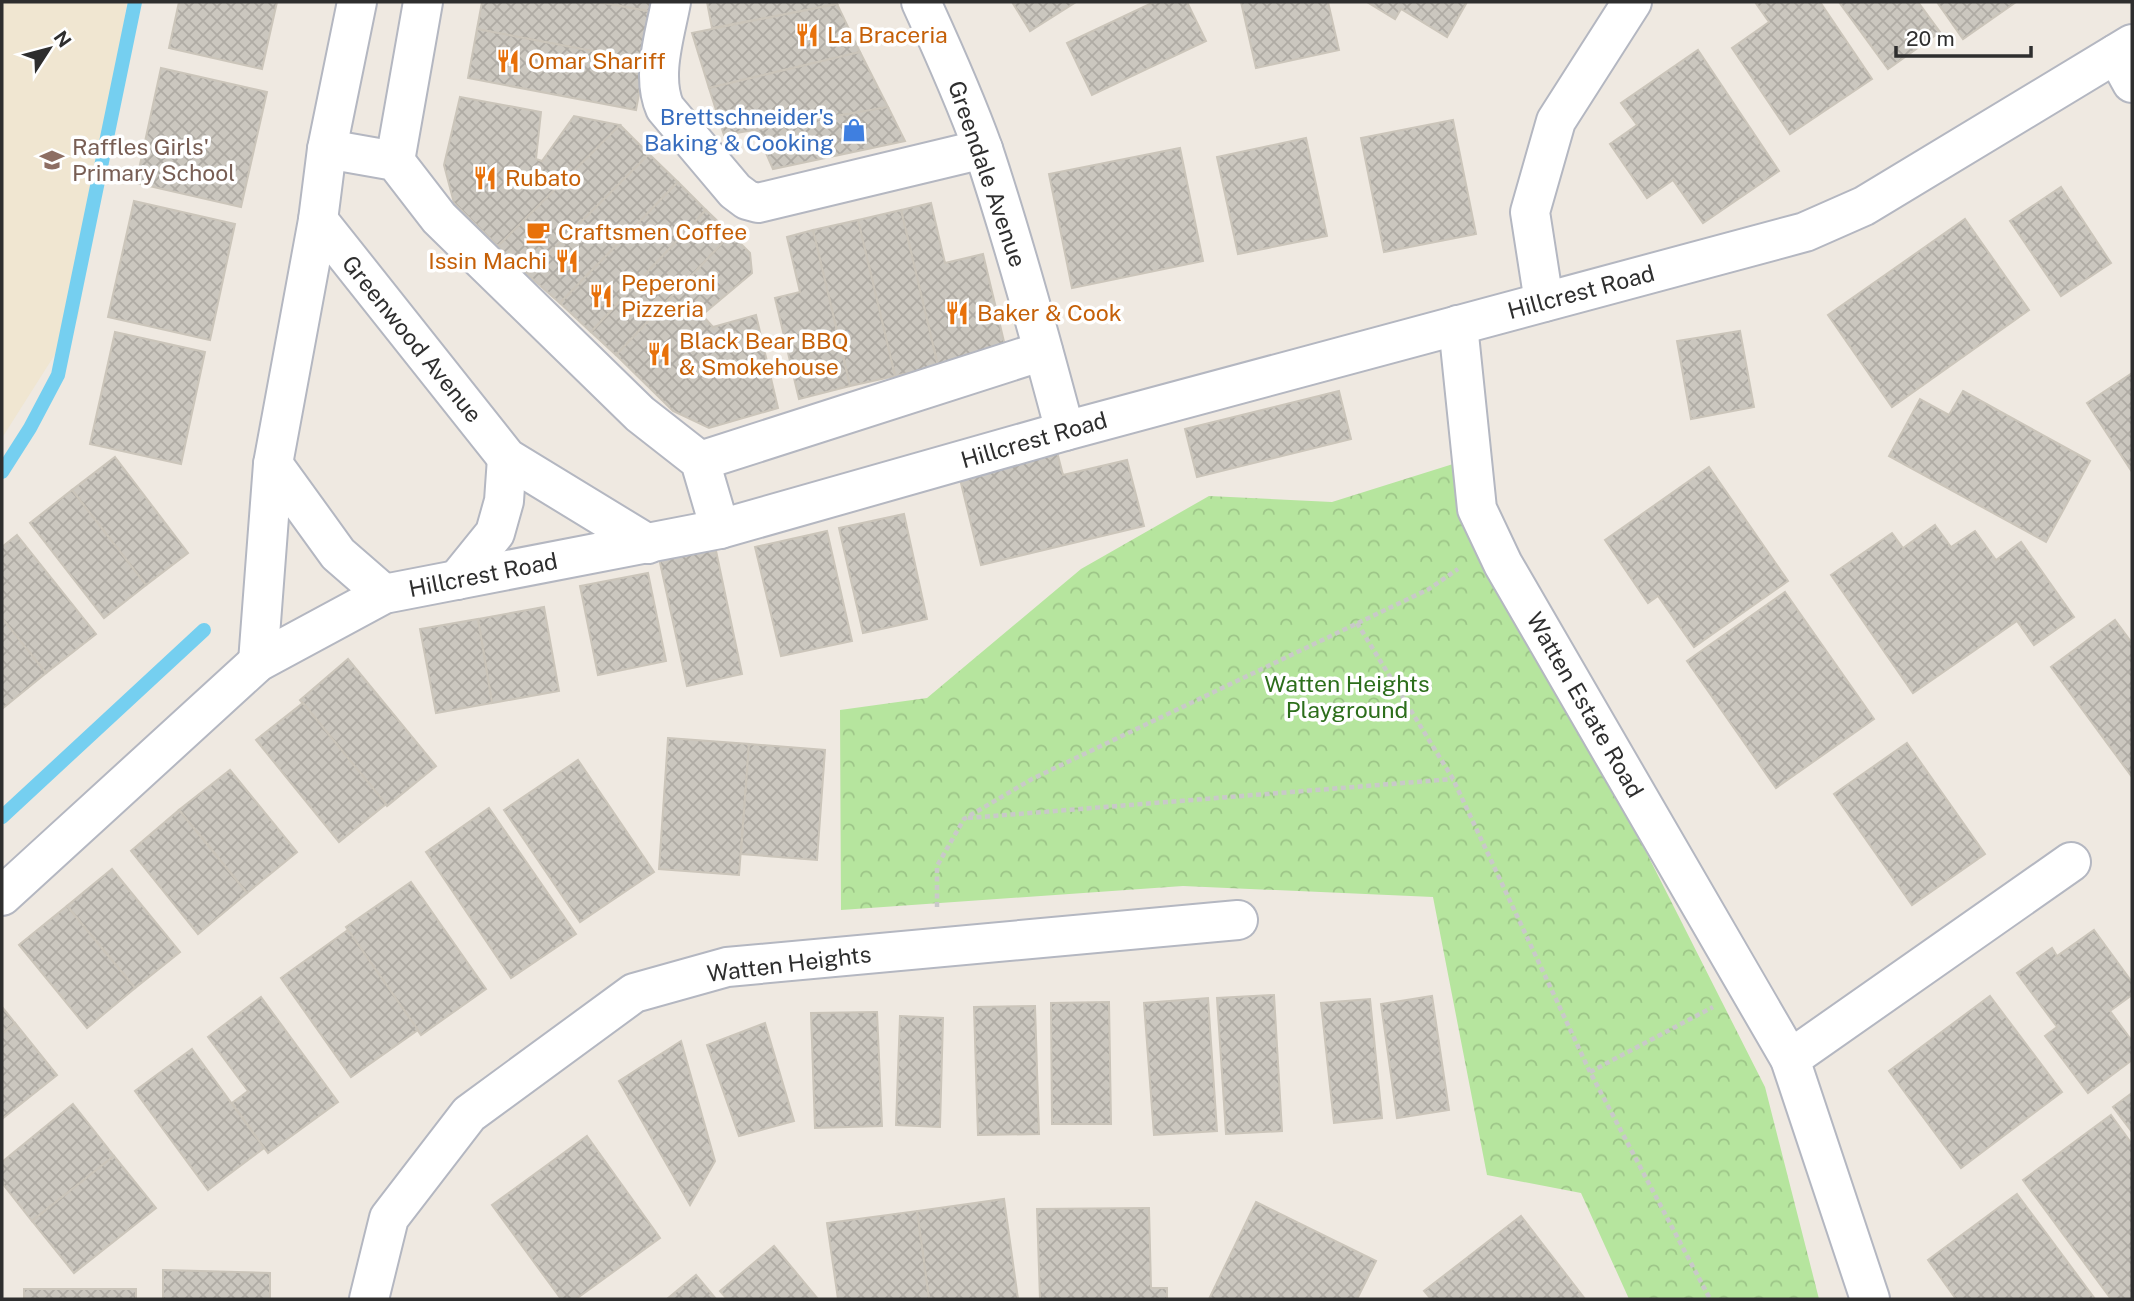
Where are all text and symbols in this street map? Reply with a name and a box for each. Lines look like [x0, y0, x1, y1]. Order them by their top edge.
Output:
north arrow [14, 14, 84, 84]
scale bar [1896, 14, 2031, 58]
restaurant icon: La Braceria [793, 21, 821, 49]
place label: La Braceria [827, 21, 948, 48]
text: 20 m [1906, 26, 1955, 51]
text: N [49, 27, 76, 51]
restaurant icon: Omar Shariff [494, 47, 522, 75]
place label: Omar Shariff [528, 47, 666, 74]
street label: Greendale Avenue [943, 77, 1032, 271]
place label: Brettschneider's Baking & Cooking [644, 103, 834, 156]
shop icon: Brettschneider's Baking & Cooking [840, 116, 868, 144]
place label: Raffles Girls' Primary School [72, 133, 235, 186]
school or university icon: Raffles Girls' Primary School [38, 146, 66, 174]
restaurant icon: Rubato [471, 164, 499, 192]
place label: Rubato [505, 164, 581, 191]
cafe icon: Craftsmen Coffee [524, 218, 552, 246]
place label: Craftsmen Coffee [558, 218, 747, 245]
place label: Issin Machi [428, 247, 547, 274]
restaurant icon: Issin Machi [553, 247, 581, 275]
street label: Greenwood Avenue [337, 250, 488, 427]
street label: Hillcrest Road [1504, 259, 1657, 324]
place label: Peperoni Pizzeria [621, 269, 716, 322]
restaurant icon: Peperoni Pizzeria [587, 282, 615, 310]
restaurant icon: Baker & Cook [943, 299, 971, 327]
place label: Baker & Cook [977, 299, 1122, 326]
place label: Black Bear BBQ & Smokehouse [679, 327, 849, 380]
restaurant icon: Black Bear BBQ & Smokehouse [645, 340, 673, 368]
street label: Hillcrest Road [958, 406, 1110, 473]
street label: Hillcrest Road [406, 547, 560, 602]
street label: Watten Estate Road [1521, 607, 1650, 802]
park label: Watten Heights Playground [1264, 670, 1430, 723]
street label: Watten Heights [705, 940, 873, 987]

